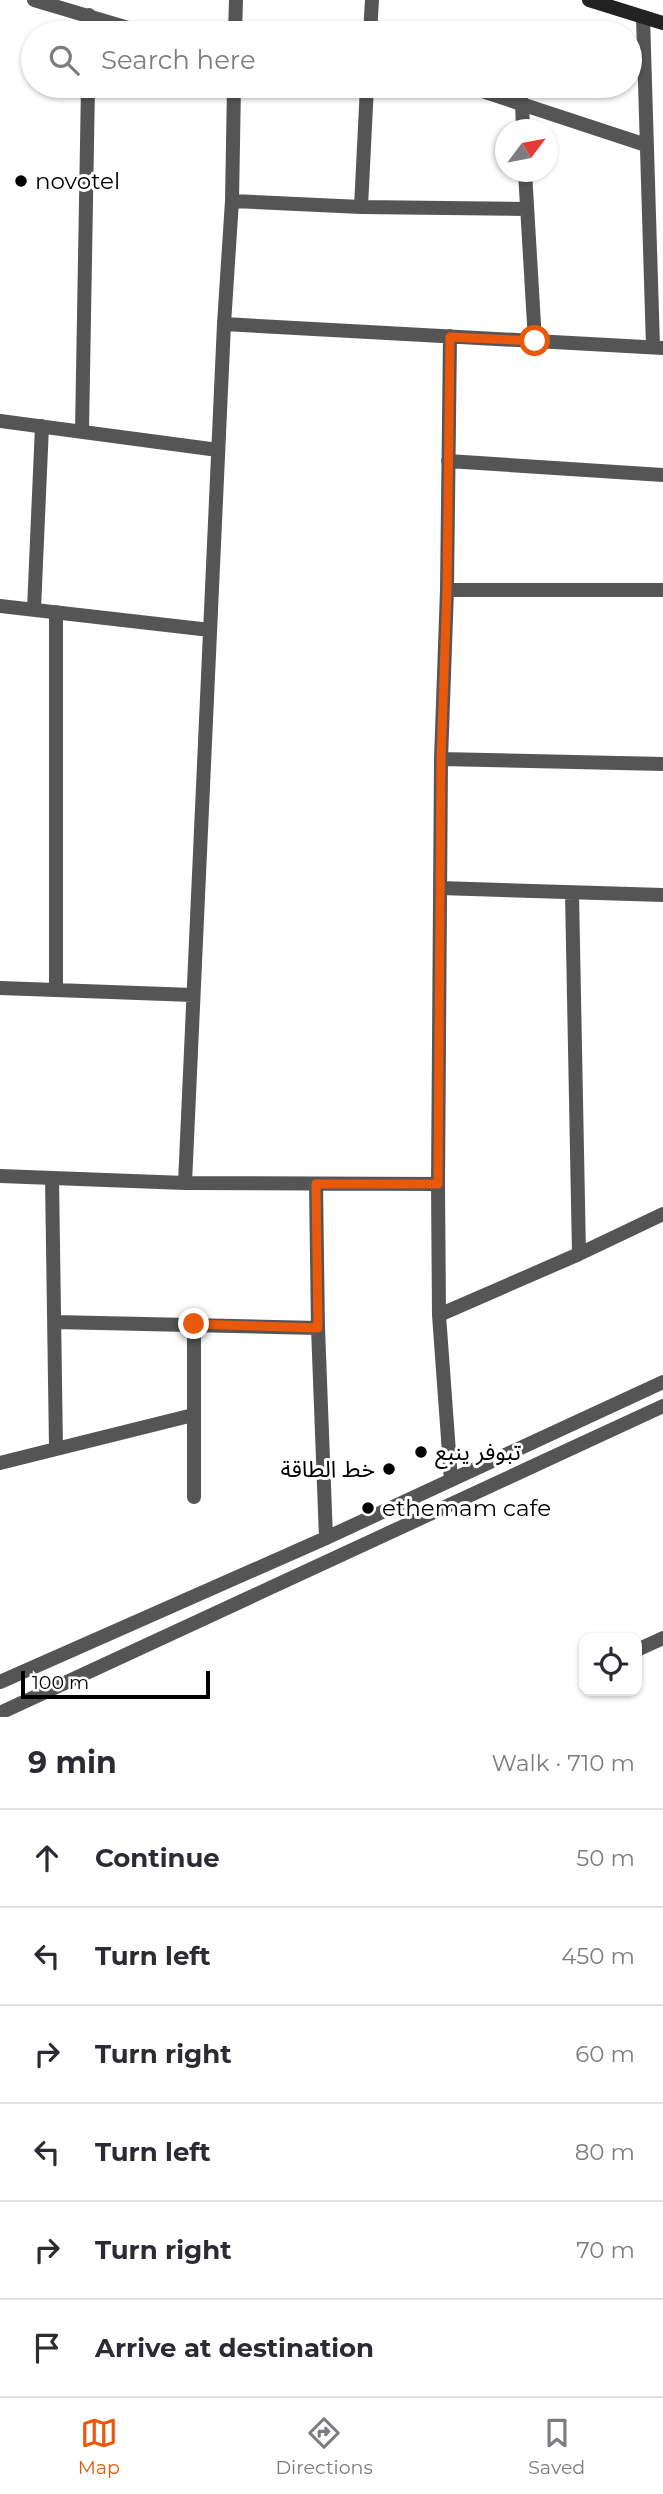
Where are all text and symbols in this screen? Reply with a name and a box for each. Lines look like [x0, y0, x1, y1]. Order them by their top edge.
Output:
search box [21, 21, 642, 98]
icon: search [45, 41, 83, 79]
text: Search here [101, 44, 256, 76]
north arrow [495, 119, 558, 182]
place label: novotel [35, 167, 120, 195]
marker: novotel [13, 173, 29, 189]
route start [519, 325, 550, 356]
route end [178, 1308, 209, 1339]
place label: تبوفر ينبع [435, 1438, 521, 1469]
marker: تبوفر ينبع [413, 1444, 429, 1460]
place label: خط الطاقة [280, 1455, 375, 1483]
marker: خط الطاقة [381, 1461, 397, 1477]
place label: ethemam cafe [382, 1494, 551, 1522]
marker: ethemam cafe [360, 1500, 376, 1516]
map controls [579, 1633, 642, 1696]
button: locate [579, 1633, 642, 1696]
scale bar [21, 1668, 210, 1700]
text: 100 m [32, 1671, 89, 1694]
text: 9 min [28, 1744, 117, 1781]
text: Walk · 710 m [492, 1749, 635, 1777]
icon: ahead [28, 1839, 66, 1877]
text: Continue [95, 1842, 220, 1874]
text: 50 m [576, 1844, 635, 1872]
icon: left [28, 1937, 66, 1975]
text: Turn left [95, 1940, 211, 1972]
text: 450 m [561, 1942, 635, 1970]
icon: right [28, 2035, 66, 2073]
text: Turn right [95, 2038, 231, 2070]
text: 60 m [575, 2040, 635, 2068]
icon: left [28, 2133, 66, 2171]
text: Turn left [95, 2136, 211, 2168]
text: 80 m [575, 2138, 635, 2166]
icon: right [28, 2231, 66, 2269]
text: Turn right [95, 2234, 231, 2266]
text: 70 m [576, 2236, 635, 2264]
icon: arrive [28, 2329, 66, 2367]
text: Arrive at destination [95, 2332, 374, 2364]
tab: Map [78, 2414, 120, 2479]
tab: Directions [275, 2414, 373, 2479]
tab: Saved [528, 2414, 585, 2479]

